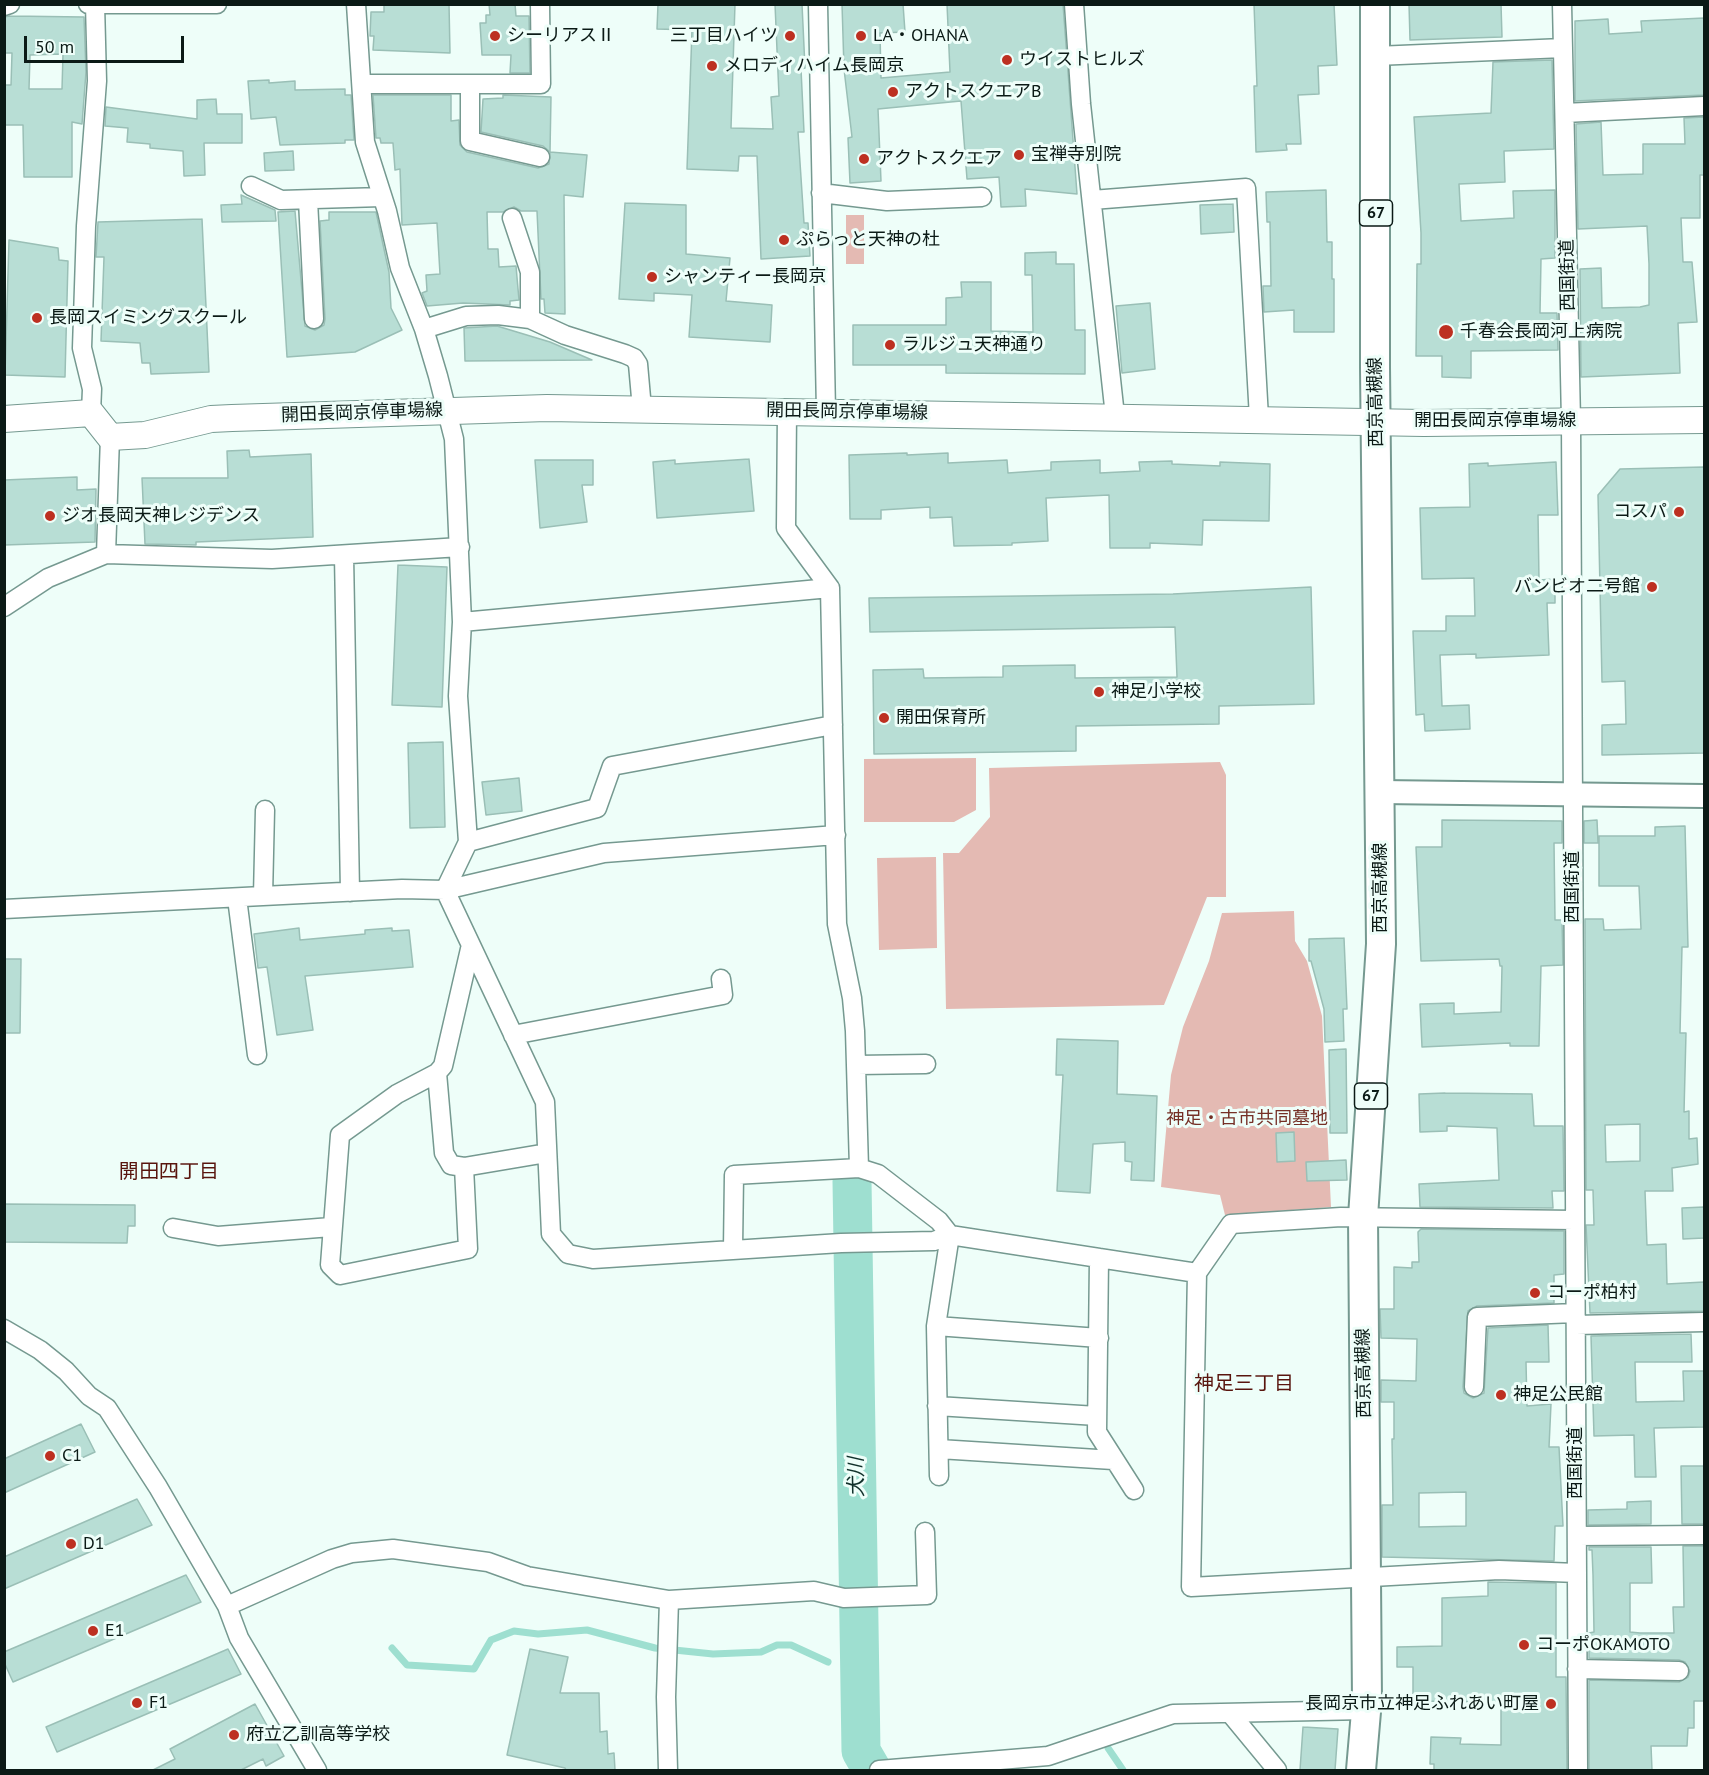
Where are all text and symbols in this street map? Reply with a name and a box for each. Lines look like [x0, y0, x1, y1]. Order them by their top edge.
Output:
scale bar [27, 24, 188, 62]
place label: シーリアスⅡ [507, 25, 615, 47]
place label: 三丁目ハイツ [670, 25, 778, 47]
place label: LA・OHANA [873, 25, 969, 47]
marker: シーリアスⅡ [488, 29, 502, 43]
marker: 三丁目ハイツ [783, 29, 797, 43]
marker: LA・OHANA [854, 29, 868, 43]
text: 50 m [35, 35, 74, 58]
place label: ウイストヒルズ [1019, 49, 1145, 71]
marker: ウイストヒルズ [1000, 53, 1014, 67]
place label: メロディハイム長岡京 [724, 55, 904, 77]
marker: メロディハイム長岡京 [705, 59, 719, 73]
place label: アクトスクエアB [905, 81, 1042, 103]
marker: アクトスクエアB [886, 85, 900, 99]
place label: 宝禅寺別院 [1031, 144, 1121, 166]
place label: アクトスクエア [876, 148, 1002, 170]
marker: 宝禅寺別院 [1012, 148, 1026, 162]
marker: アクトスクエア [857, 152, 871, 166]
road number: 67 [1360, 200, 1392, 226]
place label: ぷらっと天神の杜 [796, 229, 940, 251]
marker: ぷらっと天神の杜 [777, 233, 791, 247]
street label: 西国街道 [1557, 239, 1579, 311]
place label: シャンティー長岡京 [664, 266, 826, 288]
marker: シャンティー長岡京 [645, 270, 659, 284]
place label: 長岡スイミングスクール [49, 307, 247, 329]
marker: 長岡スイミングスクール [30, 311, 44, 325]
place label: 千春会長岡河上病院 [1460, 321, 1622, 343]
marker: 千春会長岡河上病院 [1437, 323, 1455, 341]
place label: ラルジュ天神通り [902, 334, 1046, 356]
marker: ラルジュ天神通り [883, 338, 897, 352]
street label: 西京高槻線 [1364, 357, 1388, 447]
street label: 開田長岡京停車場線 [281, 399, 443, 427]
street label: 開田長岡京停車場線 [766, 400, 928, 424]
street label: 開田長岡京停車場線 [1414, 410, 1576, 432]
place label: コスパ [1613, 501, 1667, 523]
place label: ジオ長岡天神レジデンス [62, 505, 260, 527]
marker: コスパ [1672, 505, 1686, 519]
marker: ジオ長岡天神レジデンス [43, 509, 57, 523]
place label: バンビオ二号館 [1514, 576, 1640, 598]
marker: バンビオ二号館 [1645, 580, 1659, 594]
place label: 神足小学校 [1111, 681, 1201, 703]
marker: 神足小学校 [1092, 685, 1106, 699]
place label: 開田保育所 [896, 707, 986, 729]
marker: 開田保育所 [877, 711, 891, 725]
street label: 西京高槻線 [1370, 843, 1392, 933]
street label: 西国街道 [1562, 851, 1584, 923]
road number: 67 [1354, 1083, 1388, 1109]
park label: 神足・古市共同墓地 [1166, 1108, 1328, 1130]
district label: 開田四丁目 [119, 1160, 219, 1184]
place label: コーポ柏村 [1547, 1282, 1637, 1304]
marker: コーポ柏村 [1528, 1286, 1542, 1300]
street label: 西京高槻線 [1352, 1328, 1376, 1418]
district label: 神足三丁目 [1194, 1372, 1294, 1396]
place label: 神足公民館 [1513, 1384, 1603, 1406]
marker: 神足公民館 [1494, 1388, 1508, 1402]
street label: 西国街道 [1565, 1427, 1587, 1499]
place label: C1 [62, 1445, 82, 1467]
marker: C1 [43, 1449, 57, 1463]
water label: 犬川 [845, 1457, 869, 1497]
place label: D1 [83, 1533, 105, 1555]
marker: D1 [64, 1537, 78, 1551]
place label: E1 [105, 1620, 124, 1642]
marker: E1 [86, 1624, 100, 1638]
place label: コーポOKAMOTO [1536, 1634, 1670, 1656]
marker: コーポOKAMOTO [1517, 1638, 1531, 1652]
place label: F1 [149, 1692, 168, 1714]
place label: 長岡京市立神足ふれあい町屋 [1305, 1693, 1539, 1715]
marker: F1 [130, 1696, 144, 1710]
marker: 長岡京市立神足ふれあい町屋 [1544, 1697, 1558, 1711]
place label: 府立乙訓高等学校 [246, 1724, 390, 1746]
marker: 府立乙訓高等学校 [227, 1728, 241, 1742]

